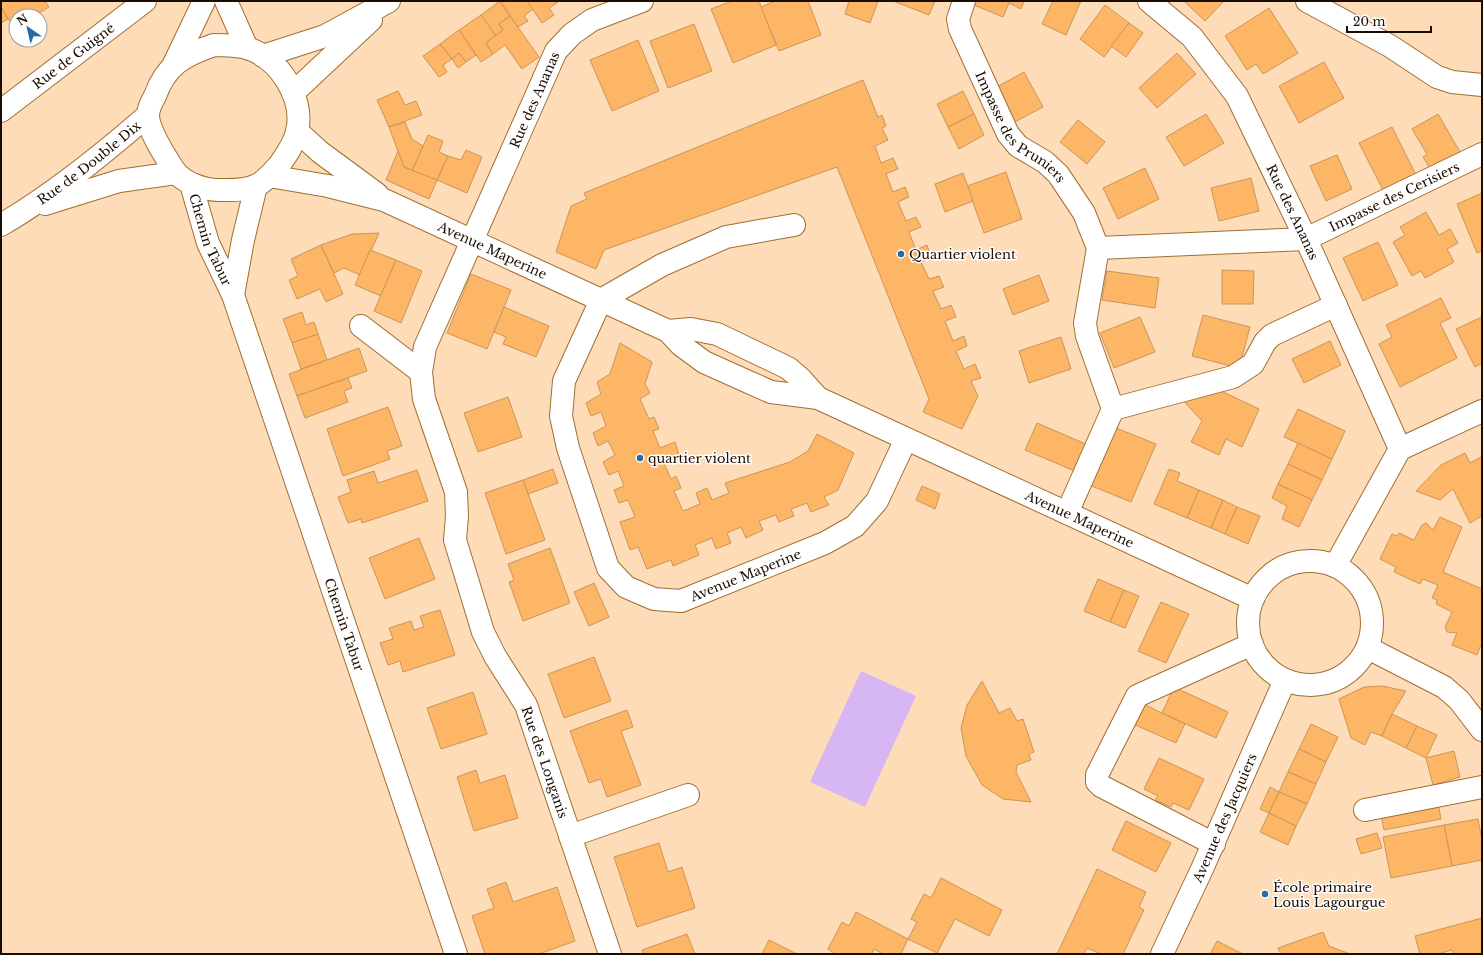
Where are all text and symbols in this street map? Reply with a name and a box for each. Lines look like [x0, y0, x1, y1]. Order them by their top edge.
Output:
north arrow [8, 8, 48, 48]
scale bar [1347, 8, 1431, 34]
text: N [14, 11, 31, 28]
text: 20 m [1353, 14, 1385, 29]
street label: Rue de Guigné [29, 19, 118, 93]
street label: Rue des Ananas [506, 49, 564, 151]
street label: Impasse des Pruniers [971, 69, 1069, 186]
street label: Rue de Double Dix [34, 117, 144, 209]
street label: Impasse des Cerisiers [1326, 158, 1462, 236]
street label: Rue des Ananas [1262, 162, 1322, 263]
street label: Chemin Tabur [185, 192, 236, 289]
street label: Avenue Maperine [434, 218, 549, 283]
place label: Quartier violent [909, 246, 1016, 263]
marker: Quartier violent [896, 249, 906, 259]
place label: quartier violent [648, 450, 751, 467]
marker: quartier violent [635, 453, 645, 463]
street label: Avenue Maperine [1021, 486, 1137, 552]
street label: Avenue Maperine [687, 546, 804, 606]
street label: Chemin Tabur [320, 576, 368, 674]
street label: Rue des Longanis [517, 704, 572, 820]
street label: Avenue des Jacquiers [1189, 751, 1261, 886]
place label: École primaire Louis Lagourgue [1273, 879, 1385, 911]
marker: École primaire Louis Lagourgue [1260, 889, 1270, 899]

